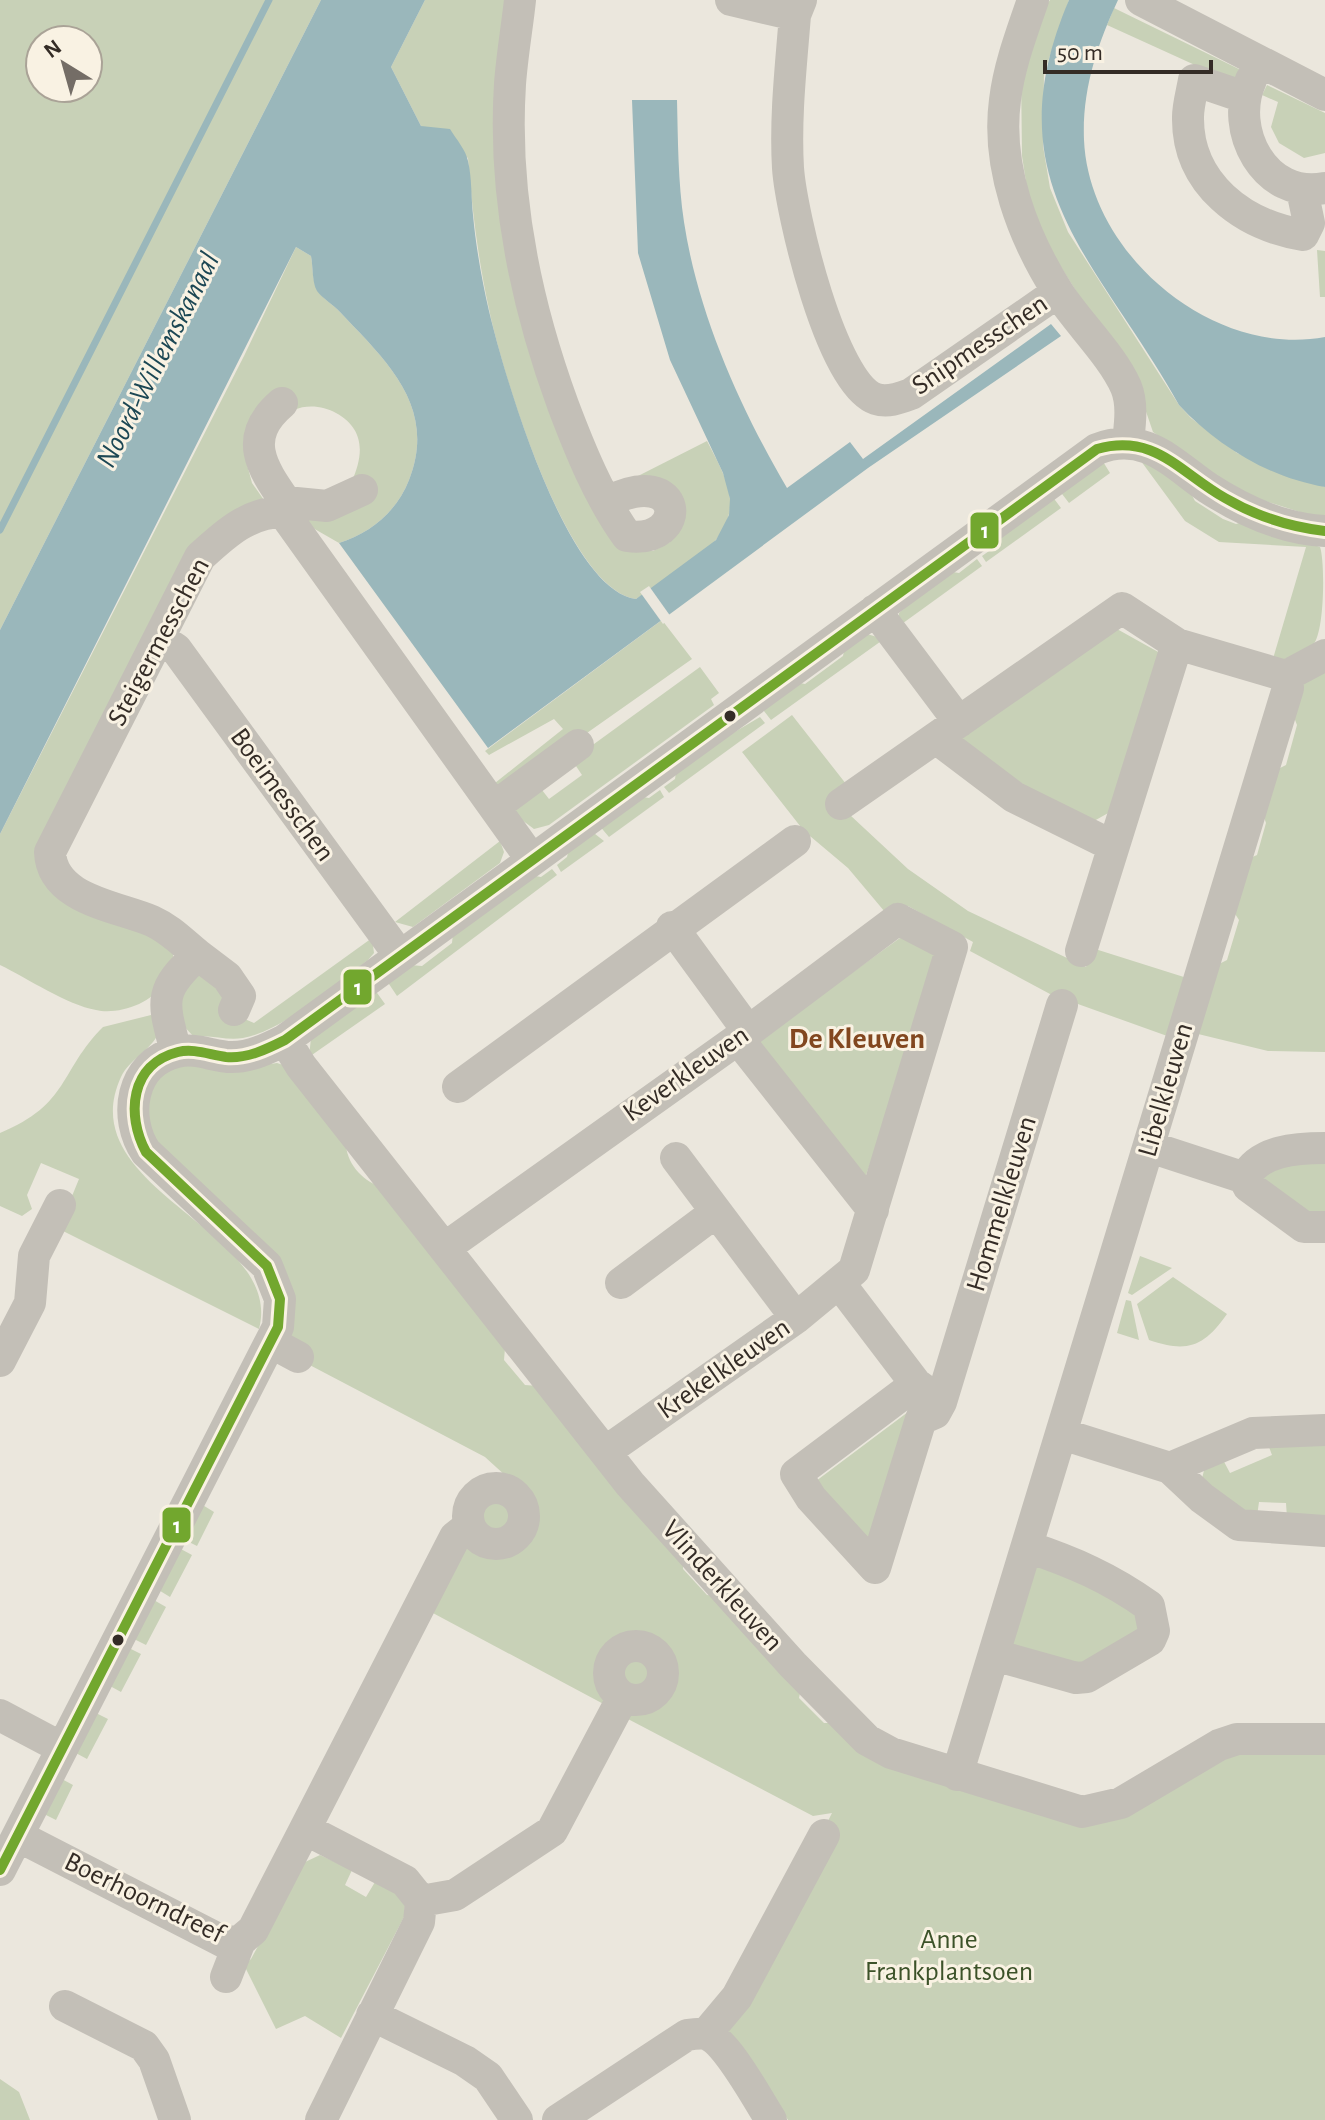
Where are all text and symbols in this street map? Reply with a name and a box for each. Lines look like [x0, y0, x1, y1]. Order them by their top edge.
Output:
north arrow [24, 24, 104, 104]
scale bar [1045, 24, 1211, 74]
text: N [40, 35, 65, 62]
text: 50 m [1057, 41, 1103, 65]
water label: Noord-Willemskanaal [91, 247, 225, 473]
street label: Snipmesschen [907, 290, 1053, 400]
line badge: 1 [969, 511, 1000, 550]
text: 1 [981, 520, 989, 542]
street label: Steigermesschen [103, 553, 215, 731]
unlabelled marker [722, 708, 738, 724]
street label: Boeimesschen [225, 723, 339, 867]
line badge: 1 [342, 968, 373, 1006]
text: 1 [354, 977, 362, 999]
street label: Libelkleuven [1134, 1020, 1198, 1160]
street label: Keverkleuven [618, 1021, 754, 1127]
district label: De Kleuven [789, 1024, 925, 1054]
street label: Hommelkleuven [962, 1113, 1042, 1295]
street label: Krekelkleuven [653, 1313, 795, 1425]
line badge: 1 [161, 1506, 192, 1544]
text: 1 [173, 1515, 181, 1537]
street label: Vlinderkleuven [656, 1515, 788, 1657]
unlabelled marker [110, 1632, 126, 1648]
street label: Boerhoorndreef [60, 1847, 230, 1949]
park label: Anne Frankplantsoen [865, 1926, 1033, 1986]

